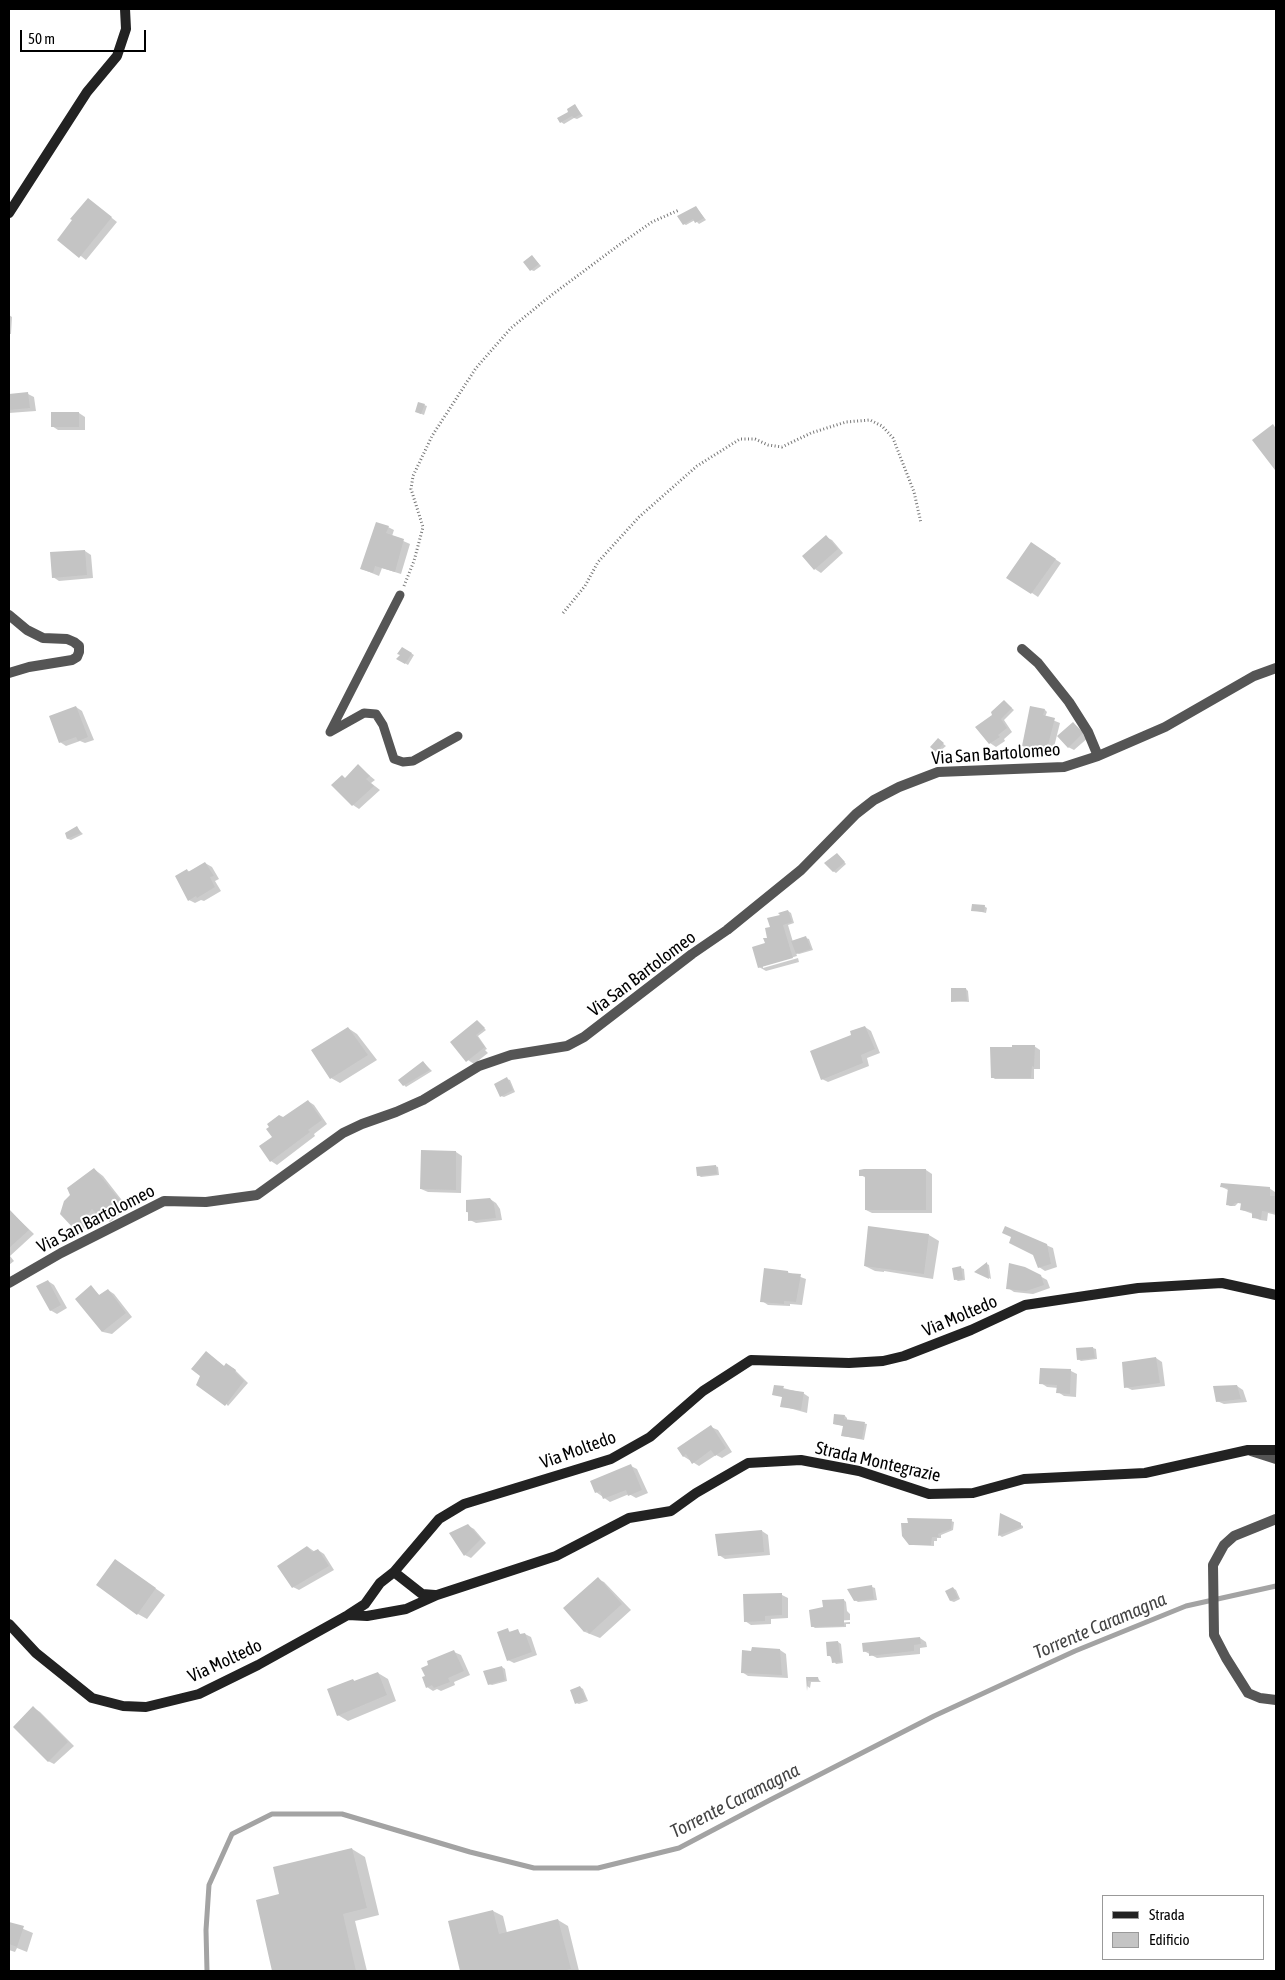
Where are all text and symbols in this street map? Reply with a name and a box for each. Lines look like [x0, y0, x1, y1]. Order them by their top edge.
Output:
scale bar [22, 20, 149, 52]
text: 50 m [28, 30, 55, 47]
street label: Via San Bartolomeo [931, 739, 1061, 769]
street label: Via San Bartolomeo [584, 927, 700, 1021]
street label: Via San Bartolomeo [34, 1180, 158, 1258]
street label: Via Moltedo [919, 1291, 1001, 1341]
street label: Via Moltedo [537, 1426, 619, 1474]
street label: Strada Montegrazie [813, 1437, 943, 1487]
water label: Torrente Caramagna [1030, 1588, 1170, 1664]
street label: Via Moltedo [185, 1634, 265, 1688]
water label: Torrente Caramagna [667, 1759, 803, 1843]
legend [1102, 1895, 1265, 1960]
text: Strada [1149, 1906, 1185, 1923]
text: Edificio [1149, 1931, 1190, 1948]

